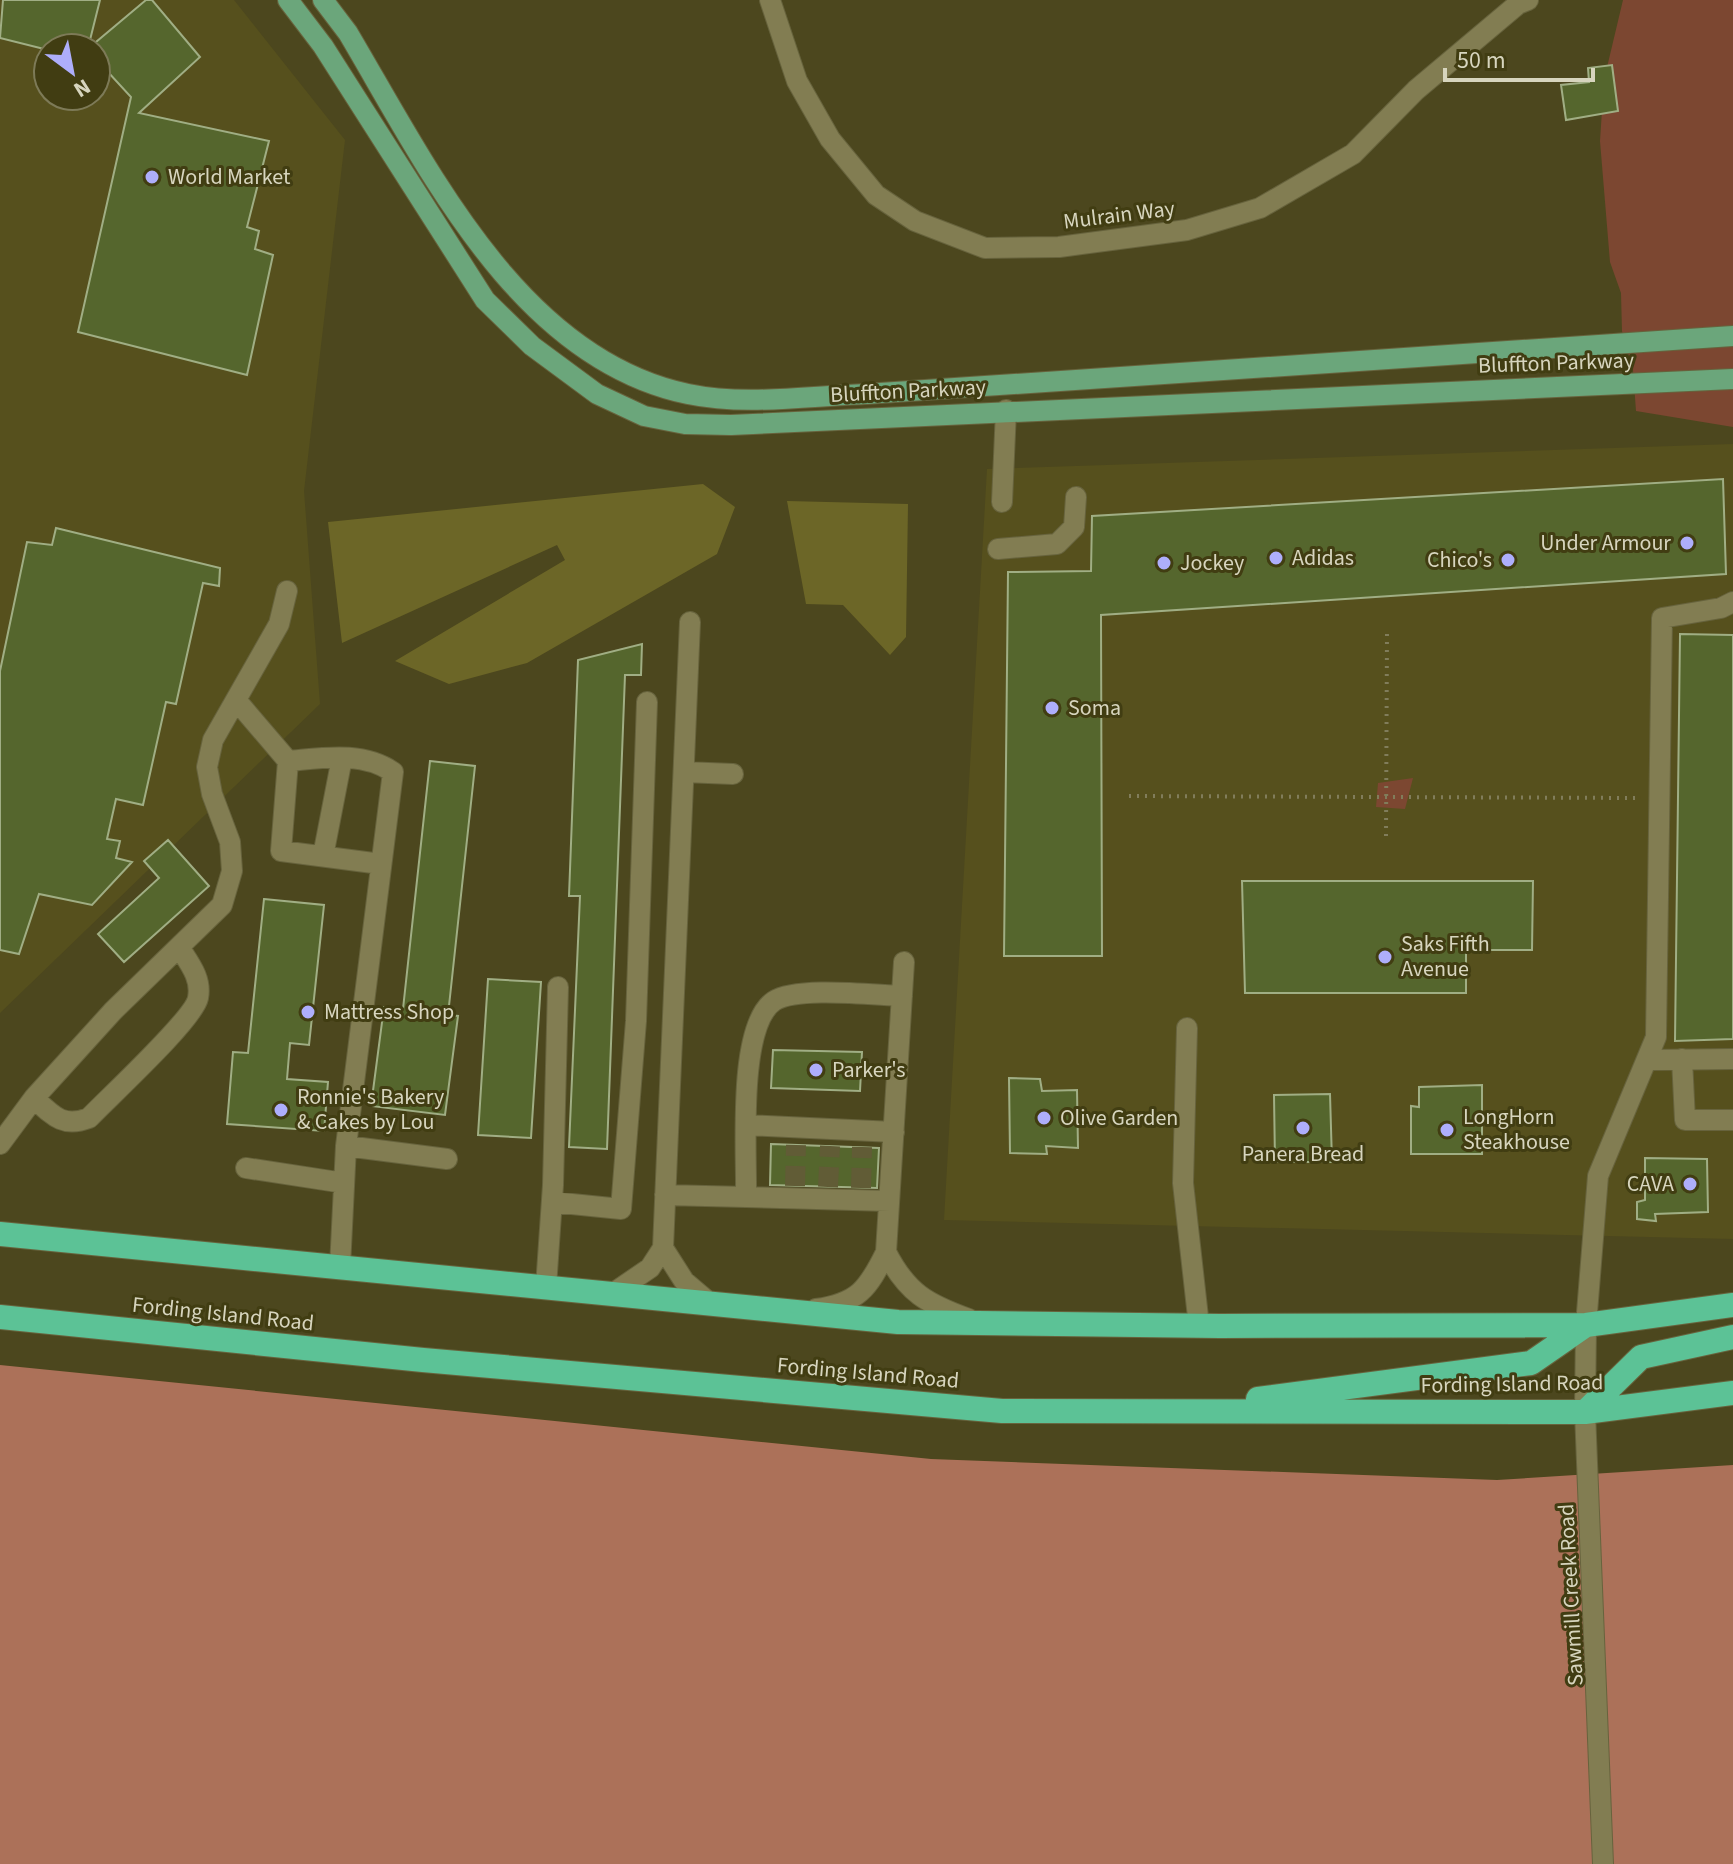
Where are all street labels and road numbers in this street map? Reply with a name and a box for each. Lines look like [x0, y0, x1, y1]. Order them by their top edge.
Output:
street label: Mulrain Way [1062, 192, 1177, 238]
street label: Bluffton Parkway [1477, 344, 1635, 382]
street label: Bluffton Parkway [829, 371, 987, 411]
street label: Fording Island Road [131, 1289, 315, 1339]
street label: Fording Island Road [776, 1349, 960, 1397]
street label: Fording Island Road [1420, 1366, 1604, 1402]
street label: Sawmill Creek Road [1550, 1503, 1592, 1687]

